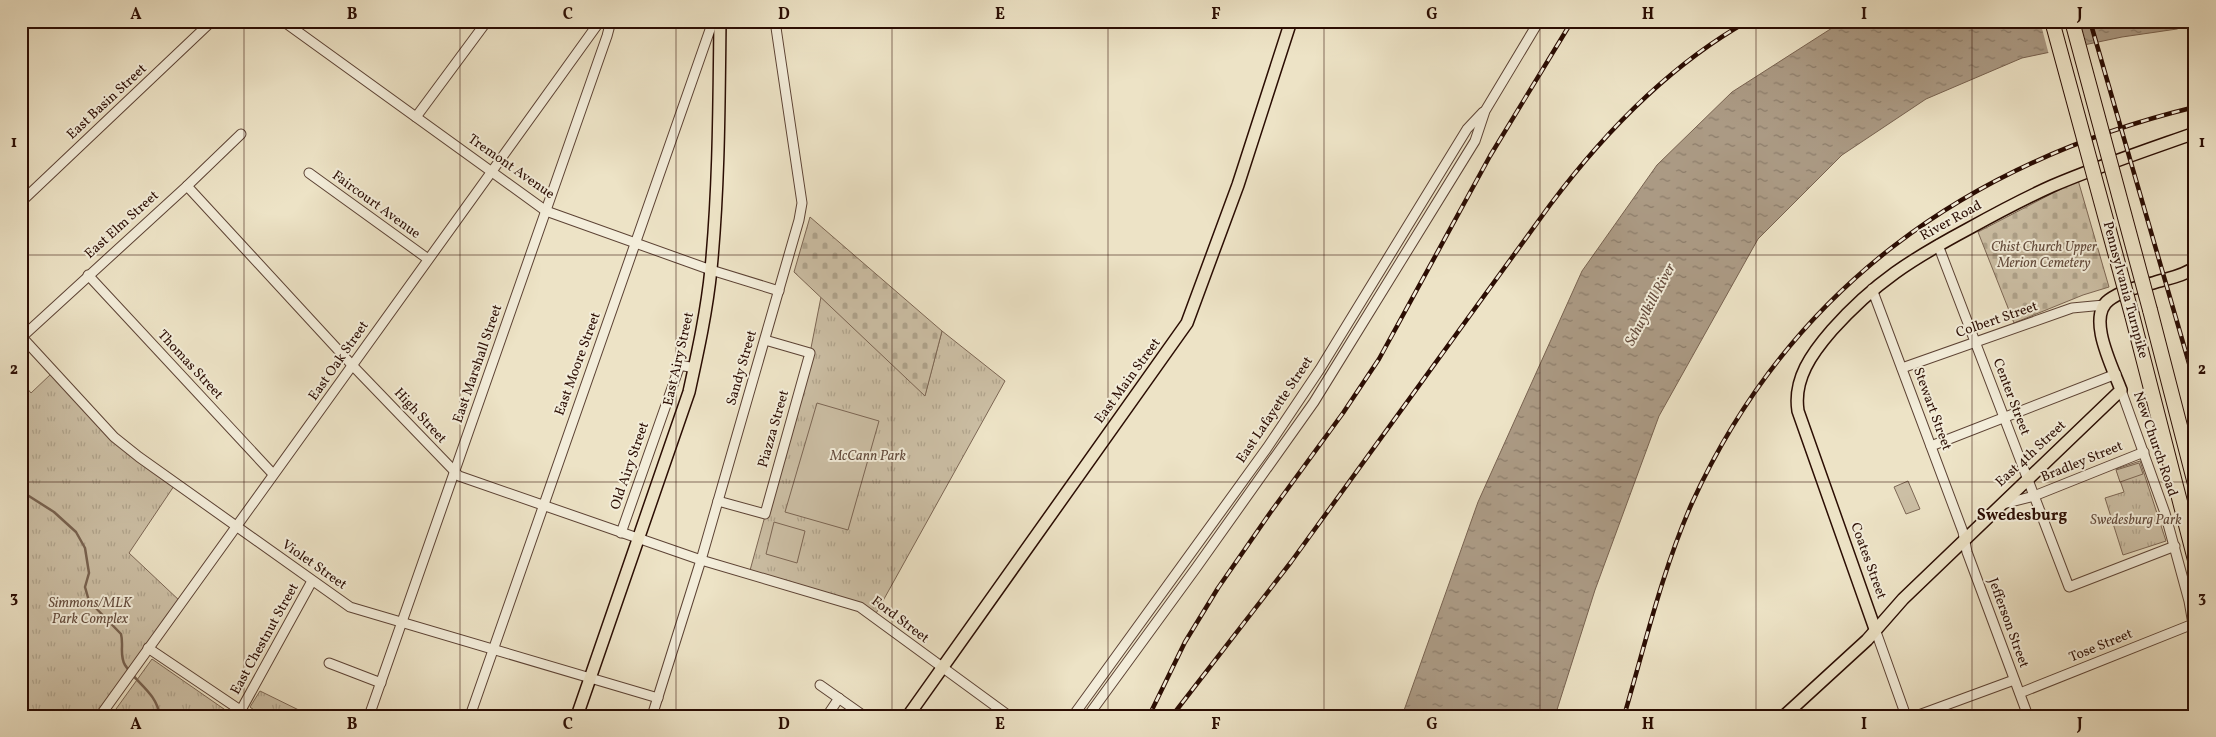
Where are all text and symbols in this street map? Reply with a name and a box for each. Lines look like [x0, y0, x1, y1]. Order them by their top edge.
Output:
text: A [130, 4, 142, 26]
text: B [347, 4, 358, 26]
text: C [563, 4, 573, 26]
text: D [778, 4, 790, 26]
text: E [995, 4, 1005, 26]
text: F [1211, 4, 1221, 26]
text: G [1426, 4, 1438, 26]
text: H [1642, 4, 1654, 26]
text: I [1861, 4, 1867, 26]
text: J [2076, 4, 2083, 26]
street label: East Basin Street [63, 60, 151, 144]
street label: Tremont Avenue [464, 130, 558, 204]
text: 1 [11, 132, 17, 154]
text: 1 [2199, 132, 2205, 154]
street label: Faircourt Avenue [328, 166, 424, 244]
street label: East Elm Street [81, 187, 163, 263]
street label: River Road [1917, 196, 1985, 246]
street label: Pennsylvania Turnpike [2098, 220, 2152, 361]
park label: Chist Church Upper Merion Cemetery [1991, 238, 2098, 273]
water label: Schuylkill River [1620, 260, 1682, 350]
street label: Colbert Street [1954, 297, 2040, 343]
street label: East Marshall Street [449, 302, 507, 426]
street label: East Moore Street [550, 310, 606, 418]
street label: East Airy Street [659, 310, 699, 408]
street label: East Oak Street [304, 317, 374, 405]
street label: Thomas Street [153, 326, 227, 404]
street label: Sandy Street [722, 328, 762, 408]
street label: East Main Street [1091, 334, 1165, 428]
street label: East Lafayette Street [1232, 353, 1318, 467]
street label: Center Street [1988, 356, 2034, 438]
text: 2 [10, 359, 18, 381]
text: 2 [2198, 359, 2206, 381]
street label: Stewart Street [1908, 365, 1956, 453]
street label: High Street [389, 384, 451, 448]
street label: Piazza Street [754, 388, 794, 470]
street label: New Church Road [2128, 389, 2182, 499]
street label: East 4th Street [1992, 416, 2071, 492]
street label: Old Airy Street [606, 419, 654, 512]
street label: Bradley Street [2038, 437, 2126, 487]
park label: McCann Park [829, 447, 907, 466]
district label: Swedesburg [1977, 505, 2067, 527]
park label: Swedesburg Park [2090, 511, 2182, 530]
street label: Coates Street [1845, 520, 1891, 602]
street label: Violet Street [278, 536, 351, 595]
street label: Jefferson Street [1983, 575, 2033, 671]
street label: East Chestnut Street [226, 580, 304, 698]
text: 3 [10, 587, 18, 609]
text: 3 [2198, 587, 2206, 609]
street label: Ford Street [867, 592, 933, 648]
park label: Simmons/MLK Park Complex [48, 594, 133, 629]
street label: Tose Street [2066, 625, 2136, 667]
text: A [130, 714, 142, 736]
text: B [347, 714, 358, 736]
text: C [563, 714, 573, 736]
text: D [778, 714, 790, 736]
text: E [995, 714, 1005, 736]
text: F [1211, 714, 1221, 736]
text: G [1426, 714, 1438, 736]
text: H [1642, 714, 1654, 736]
text: I [1861, 714, 1867, 736]
text: J [2076, 714, 2083, 736]

